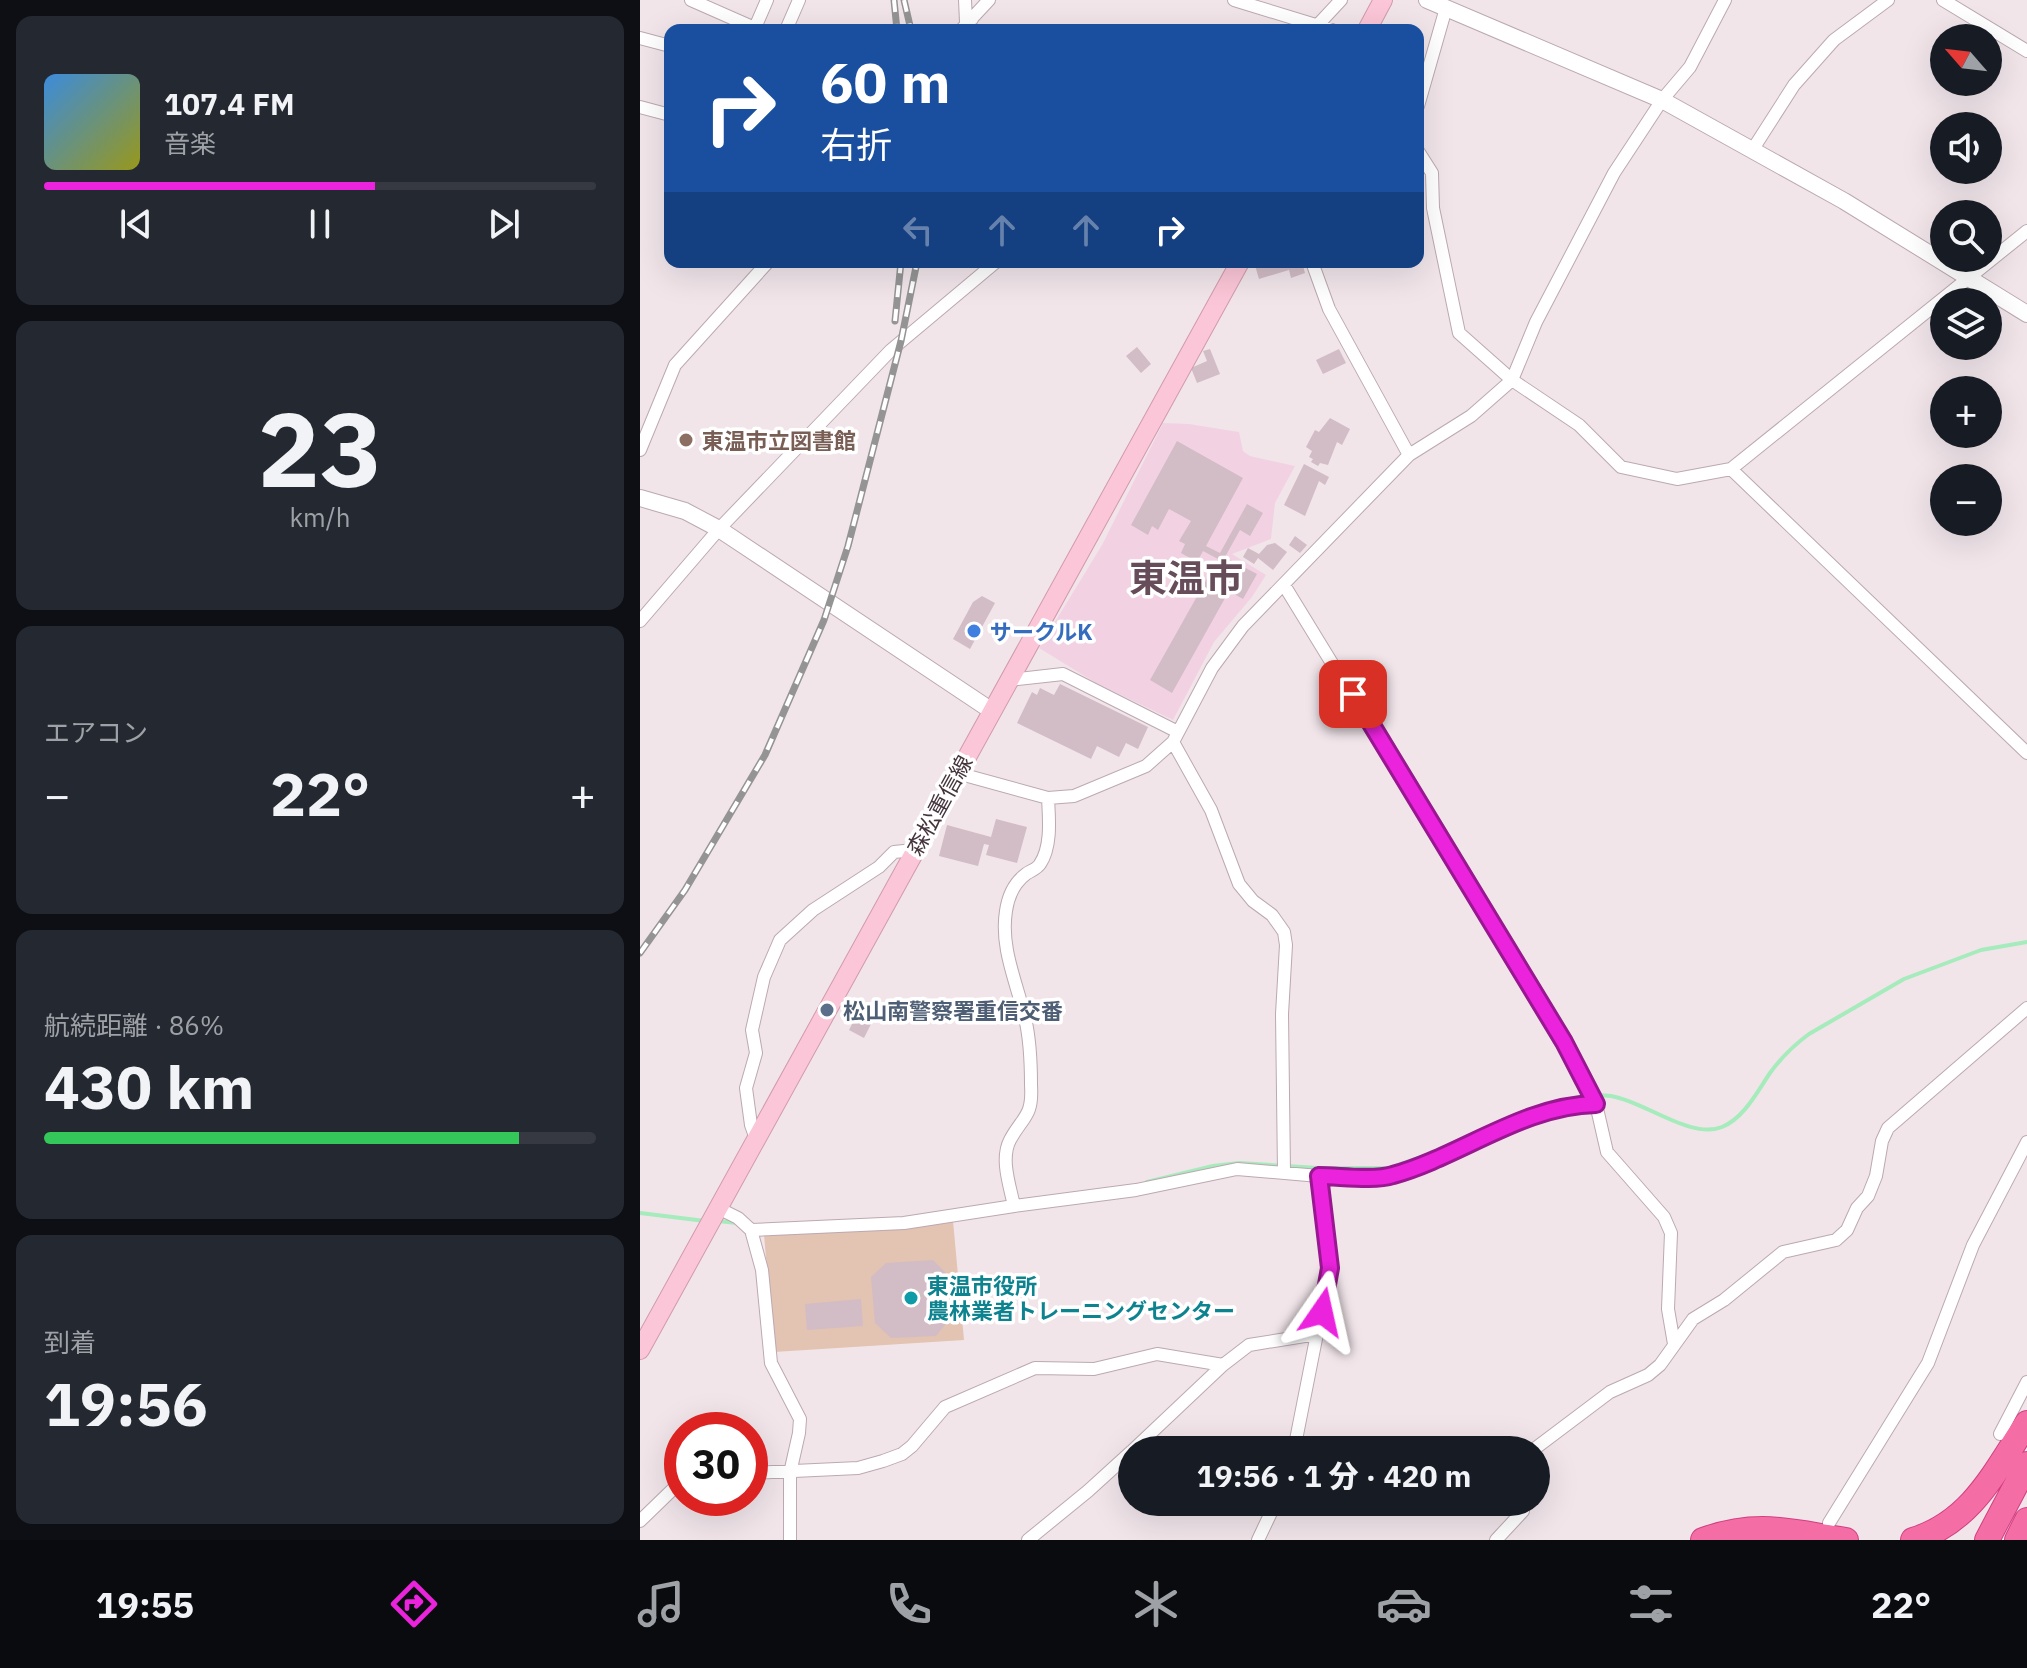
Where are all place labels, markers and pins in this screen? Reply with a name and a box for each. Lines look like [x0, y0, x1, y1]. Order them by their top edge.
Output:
place label: 東温市立図書館 [702, 426, 856, 455]
marker: 東温市立図書館 [677, 431, 695, 449]
place label: サークルK [990, 617, 1093, 646]
marker: サークルK [965, 622, 983, 640]
pin [1319, 660, 1387, 728]
place label: 松山南警察署重信交番 [843, 996, 1063, 1025]
marker: 松山南警察署重信交番 [818, 1001, 836, 1019]
place label: 東温市役所 農林業者トレーニングセンター [927, 1271, 1235, 1325]
marker: 東温市役所 農林業者トレーニングセンター [902, 1289, 920, 1307]

